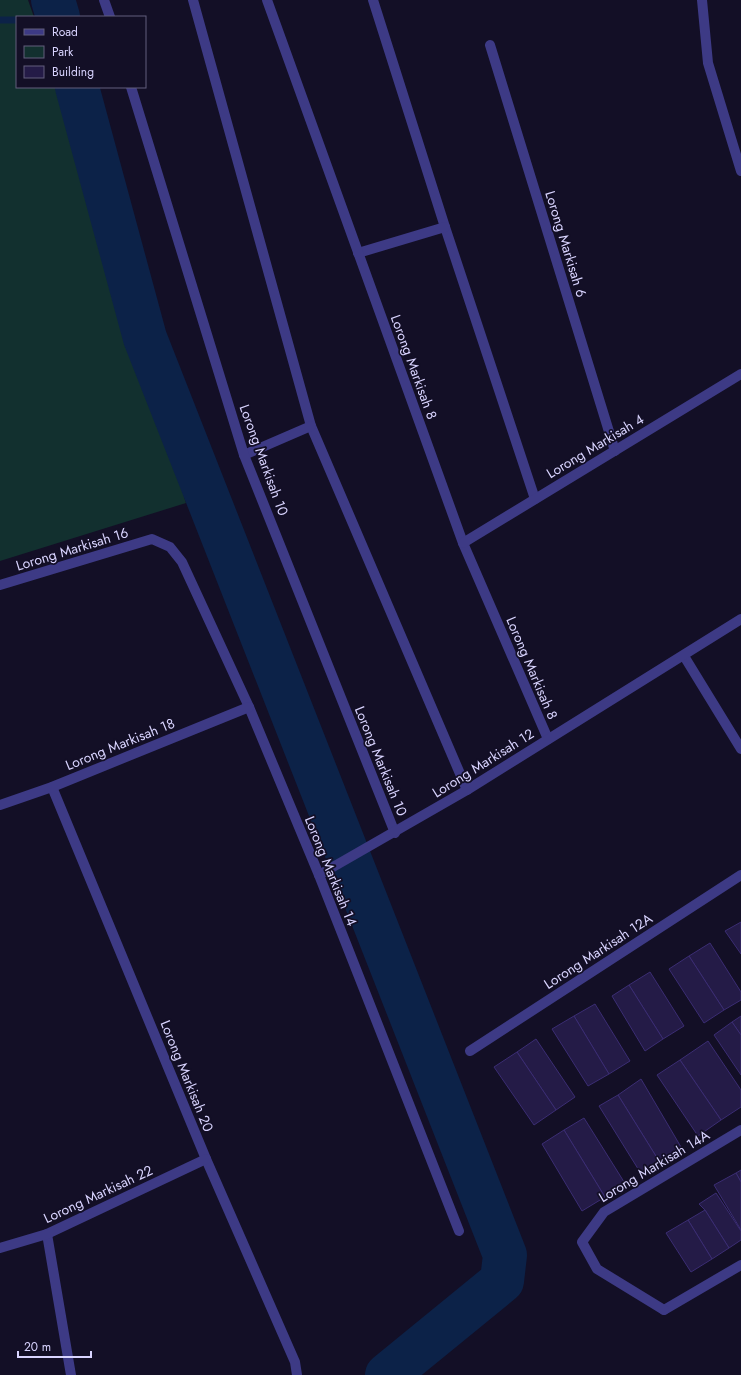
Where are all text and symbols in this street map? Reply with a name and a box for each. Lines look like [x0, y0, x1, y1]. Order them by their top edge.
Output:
legend [16, 16, 146, 88]
text: Road [52, 23, 78, 41]
text: Park [52, 43, 74, 61]
text: Building [52, 63, 94, 81]
street label: Lorong Markisah 6 [540, 188, 592, 300]
street label: Lorong Markisah 8 [386, 312, 442, 422]
street label: Lorong Markisah 10 [235, 402, 293, 518]
street label: Lorong Markisah 4 [542, 409, 648, 483]
street label: Lorong Markisah 16 [13, 522, 131, 576]
street label: Lorong Markisah 8 [501, 613, 563, 723]
street label: Lorong Markisah 10 [350, 703, 412, 819]
street label: Lorong Markisah 18 [62, 713, 178, 775]
street label: Lorong Markisah 12 [428, 724, 538, 802]
street label: Lorong Markisah 14 [300, 813, 362, 929]
street label: Lorong Markisah 12A [540, 908, 657, 994]
street label: Lorong Markisah 20 [155, 1017, 219, 1135]
street label: Lorong Markisah 14A [595, 1125, 714, 1207]
street label: Lorong Markisah 22 [40, 1160, 156, 1228]
scale bar [18, 1333, 91, 1359]
text: 20 m [24, 1338, 51, 1356]

